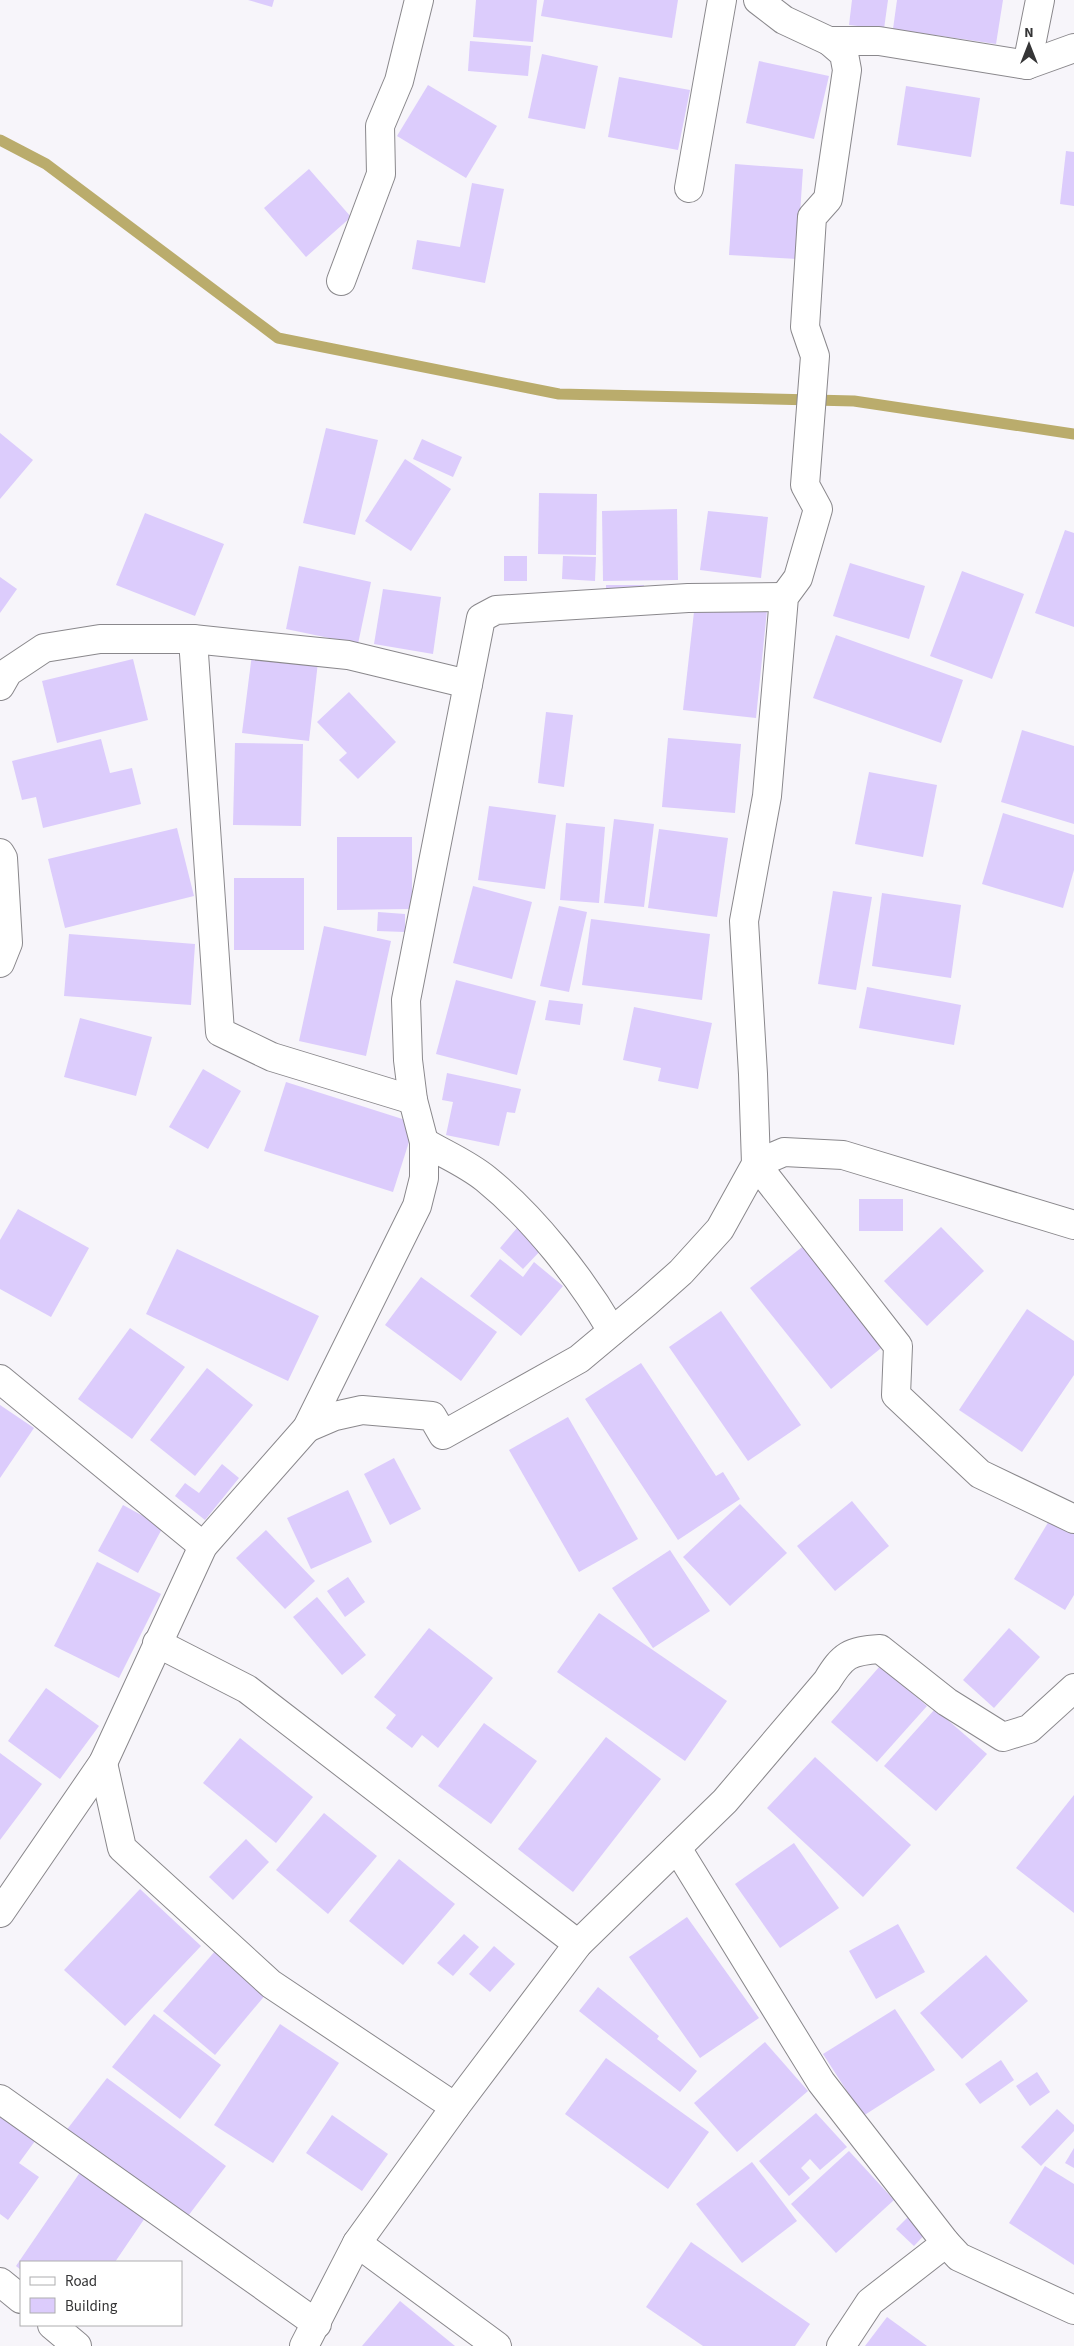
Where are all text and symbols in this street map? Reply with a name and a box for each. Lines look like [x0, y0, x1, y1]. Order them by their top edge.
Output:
north arrow [1004, 20, 1054, 70]
text: N [1024, 23, 1034, 43]
legend [20, 2261, 182, 2326]
text: Road [65, 2271, 97, 2292]
text: Building [65, 2296, 118, 2317]

